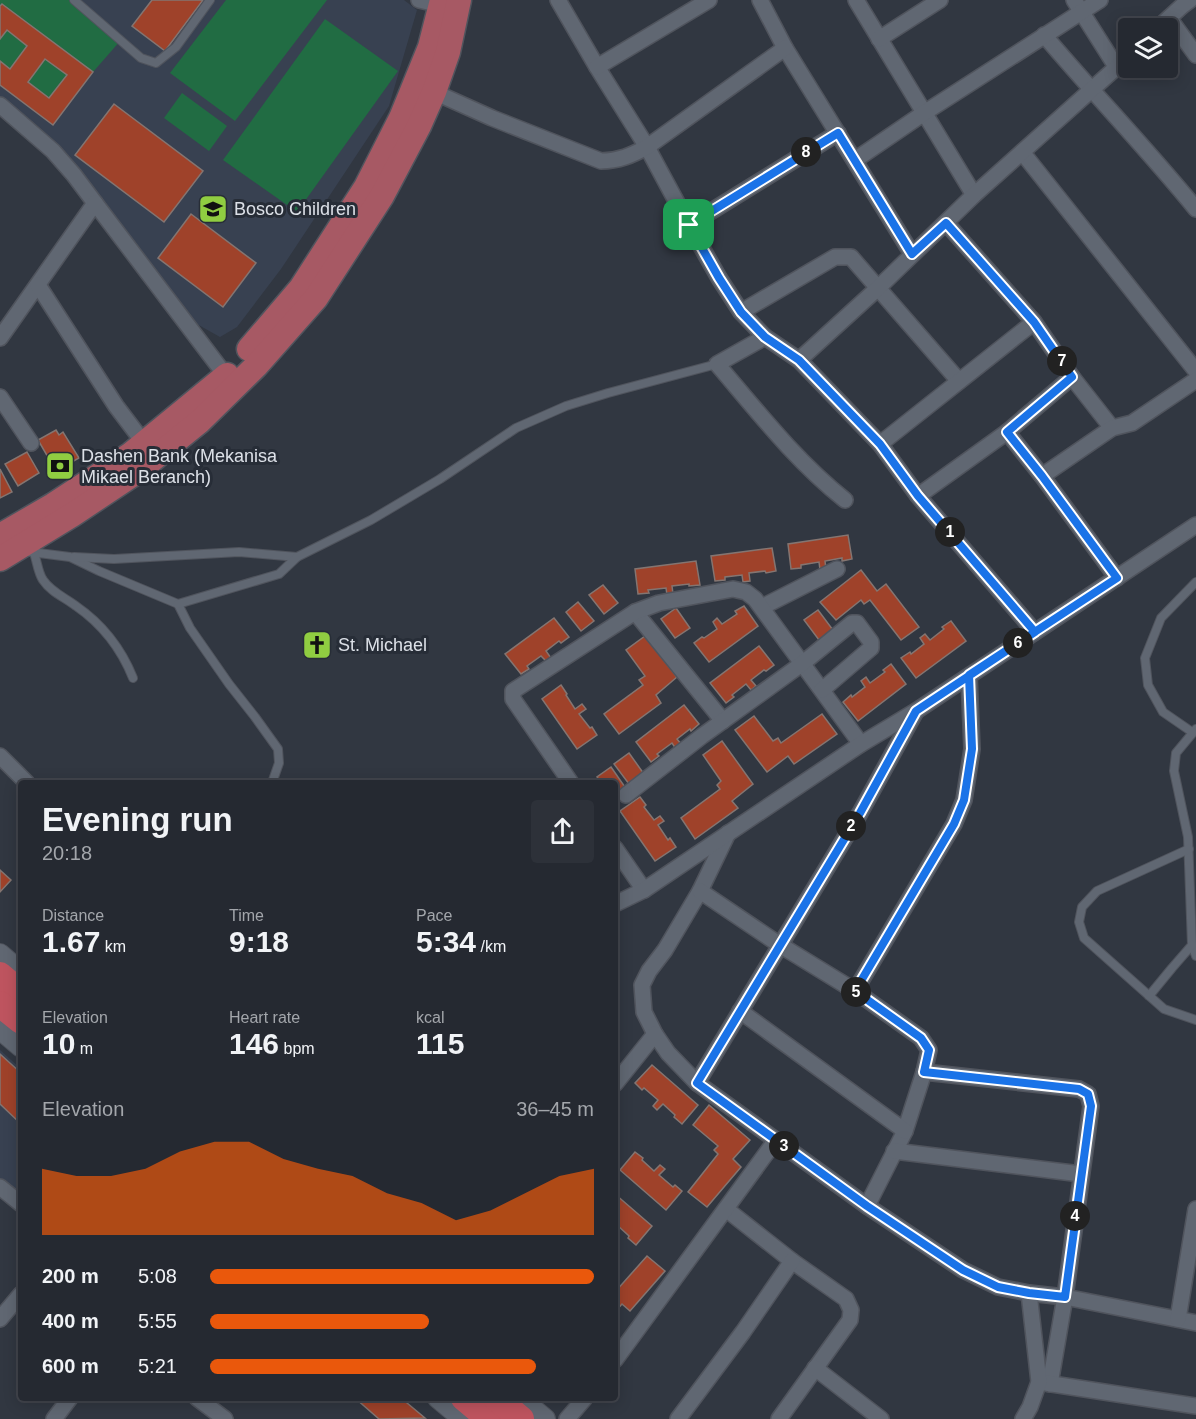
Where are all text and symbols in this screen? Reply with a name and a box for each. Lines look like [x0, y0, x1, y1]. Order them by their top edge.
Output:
map controls [1118, 18, 1178, 78]
button: layers [1118, 18, 1178, 78]
pin: 8 [791, 137, 821, 167]
text: 8 [802, 143, 810, 160]
school or university icon: Bosco Children [197, 193, 229, 225]
place label: Bosco Children [234, 199, 356, 219]
pin [663, 199, 714, 250]
icon: arrive [672, 208, 705, 241]
pin: 7 [1047, 346, 1077, 376]
text: 7 [1058, 352, 1066, 369]
place label: Dashen Bank (Mekanisa Mikael Beranch) [81, 446, 278, 487]
bank icon: Dashen Bank (Mekanisa Mikael Beranch) [44, 450, 76, 482]
pin: 1 [935, 517, 965, 547]
text: 1 [946, 523, 954, 540]
pin: 6 [1003, 628, 1033, 658]
church icon: St. Michael [301, 629, 333, 661]
text: 6 [1014, 634, 1022, 651]
place label: St. Michael [338, 635, 427, 655]
button: share [531, 800, 594, 863]
text: Evening run [42, 801, 233, 838]
pin: 2 [836, 811, 866, 841]
text: 2 [847, 817, 855, 834]
text: 20:18 [42, 842, 92, 864]
text: Distance [42, 907, 104, 924]
text: Time [229, 907, 264, 924]
text: Pace [416, 907, 452, 924]
text: 1.67 [42, 925, 100, 958]
text: 9:18 [229, 925, 289, 958]
text: 5:34 [416, 925, 476, 958]
text: km [100, 938, 126, 955]
text: /km [476, 938, 506, 955]
pin: 5 [841, 977, 871, 1007]
text: 5 [852, 983, 860, 1000]
text: Elevation [42, 1009, 108, 1026]
text: Heart rate [229, 1009, 300, 1026]
text: kcal [416, 1009, 444, 1026]
text: 10 [42, 1027, 75, 1060]
text: 146 [229, 1027, 279, 1060]
text: 115 [416, 1027, 464, 1060]
text: m [75, 1040, 93, 1057]
text: bpm [279, 1040, 315, 1057]
text: Elevation [42, 1098, 124, 1120]
text: 36–45 m [516, 1098, 594, 1120]
pin: 3 [769, 1131, 799, 1161]
text: 3 [780, 1137, 788, 1154]
pin: 4 [1060, 1201, 1090, 1231]
text: 4 [1071, 1207, 1079, 1224]
text: 200 m [42, 1265, 99, 1287]
text: 5:08 [138, 1265, 177, 1287]
text: 400 m [42, 1310, 99, 1332]
text: 5:55 [138, 1310, 177, 1332]
text: 600 m [42, 1355, 99, 1377]
text: 5:21 [138, 1355, 177, 1377]

